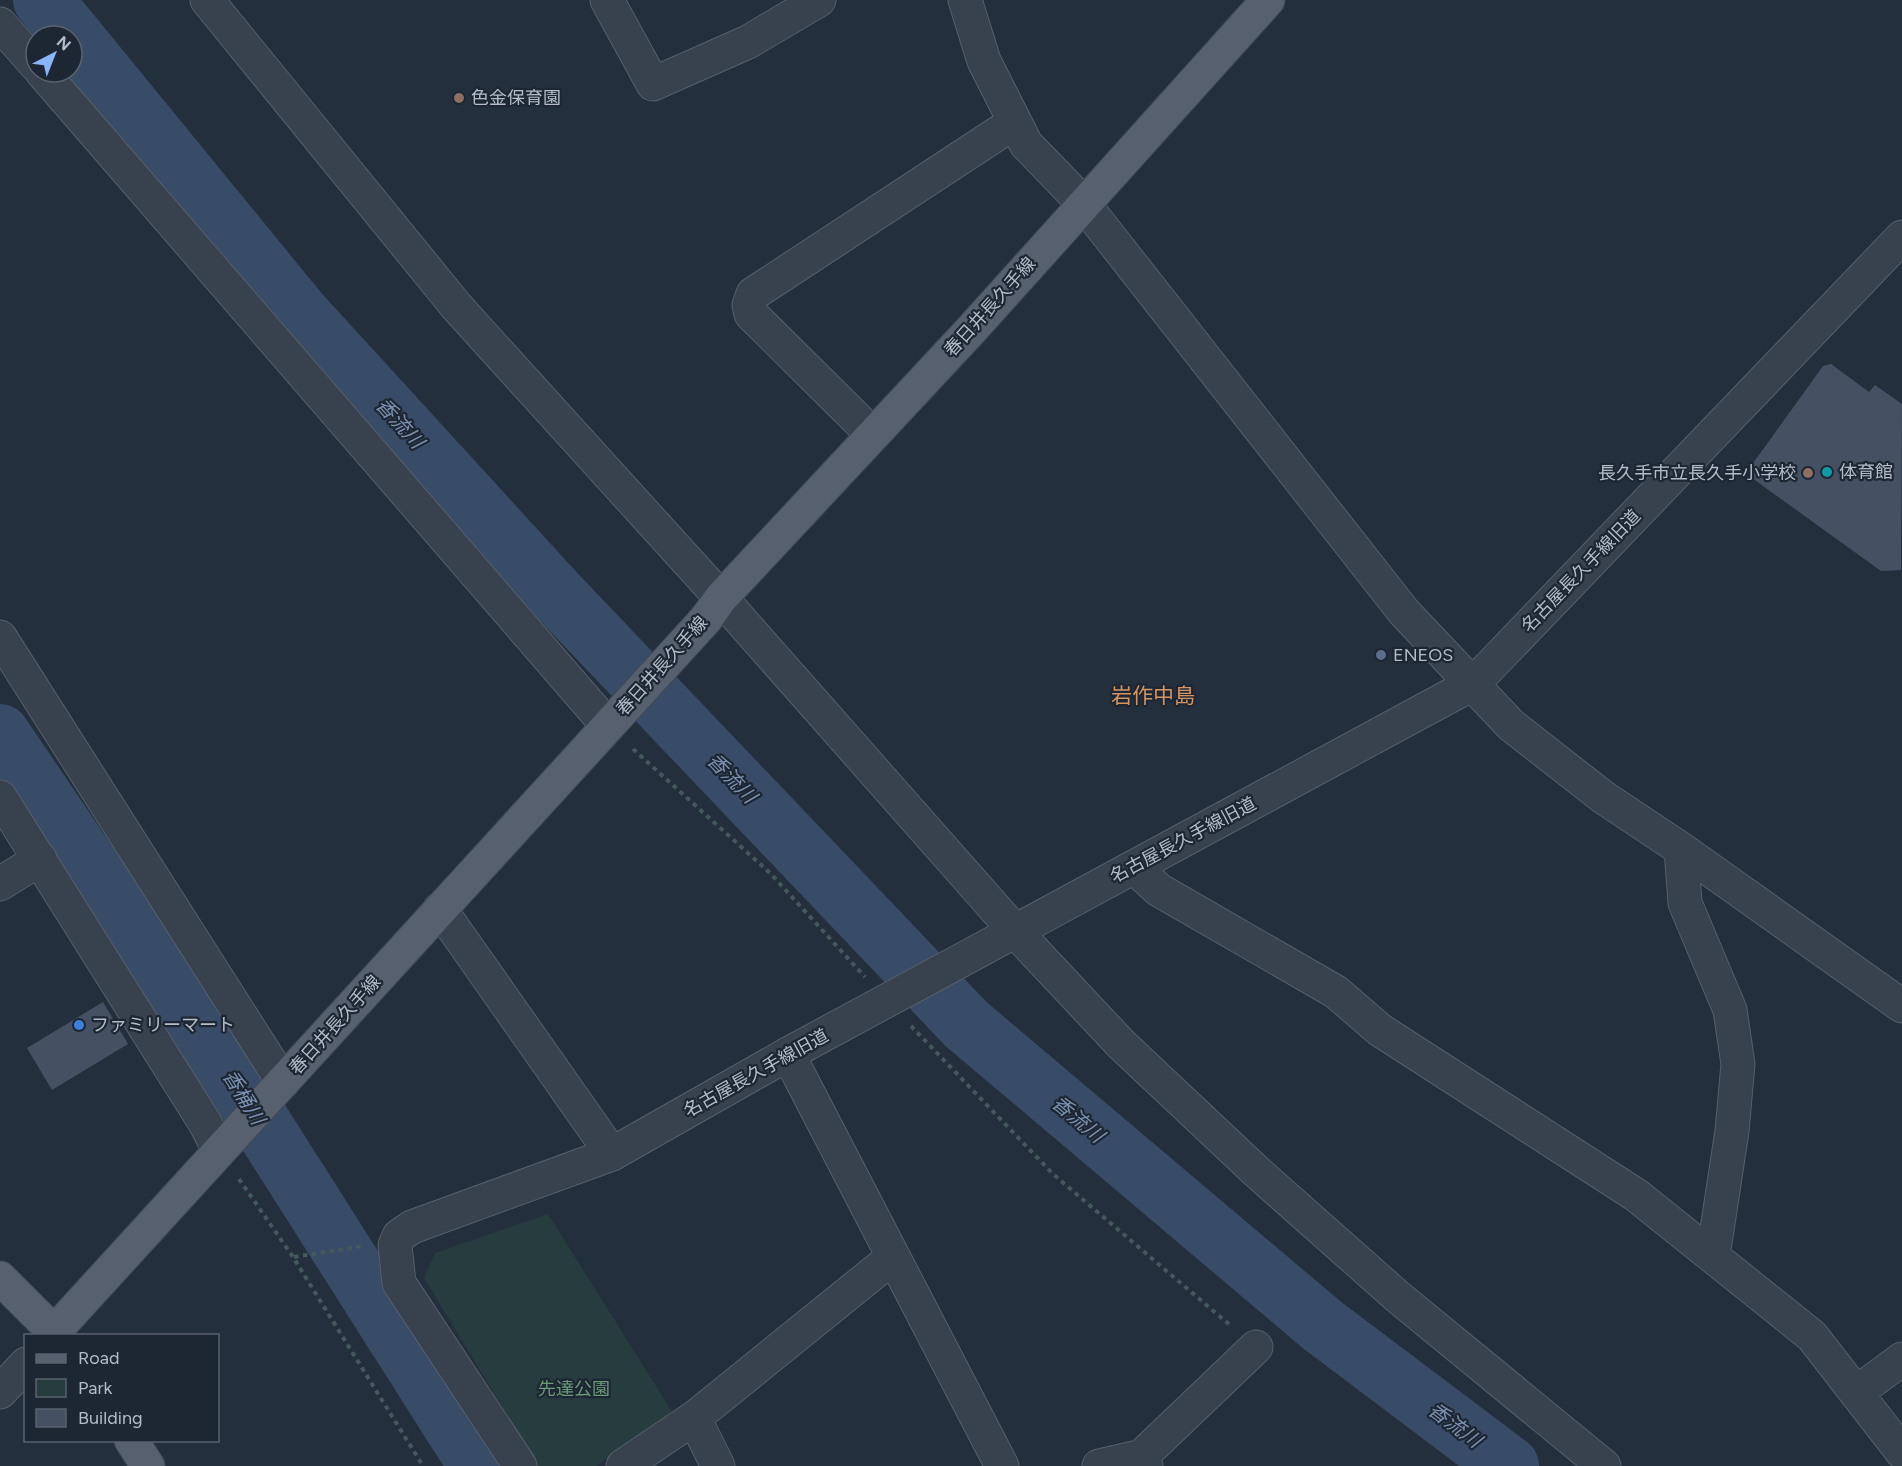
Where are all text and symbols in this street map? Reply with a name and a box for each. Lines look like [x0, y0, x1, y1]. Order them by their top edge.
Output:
north arrow [24, 24, 84, 84]
text: N [53, 32, 75, 54]
place label: 色金保育園 [471, 87, 561, 109]
marker: 色金保育園 [452, 91, 466, 105]
street label: 春日井長久手線 [940, 253, 1040, 361]
water label: 香流川 [371, 393, 430, 455]
place label: 体育館 [1839, 461, 1893, 483]
place label: 長久手市立長久手小学校 [1598, 462, 1796, 484]
marker: 体育館 [1820, 465, 1834, 479]
marker: 長久手市立長久手小学校 [1801, 466, 1815, 480]
street label: 名古屋長久手線旧道 [1517, 505, 1645, 637]
street label: 春日井長久手線 [612, 612, 712, 720]
place label: ENEOS [1393, 644, 1453, 666]
marker: ENEOS [1374, 648, 1388, 662]
district label: 岩作中島 [1111, 683, 1195, 708]
water label: 香流川 [703, 748, 763, 809]
street label: 名古屋長久手線旧道 [1106, 792, 1260, 888]
street label: 春日井長久手線 [285, 971, 385, 1079]
place label: ファミリーマート [91, 1014, 235, 1036]
marker: ファミリーマート [72, 1018, 86, 1032]
street label: 名古屋長久手線旧道 [680, 1024, 832, 1122]
water label: 香桶川 [218, 1065, 271, 1130]
water label: 香流川 [1047, 1091, 1110, 1149]
legend [24, 1334, 219, 1442]
text: Road [78, 1347, 119, 1369]
text: Park [78, 1377, 113, 1399]
park label: 先達公園 [538, 1378, 610, 1400]
water label: 香流川 [1424, 1397, 1488, 1454]
text: Building [78, 1407, 143, 1429]

